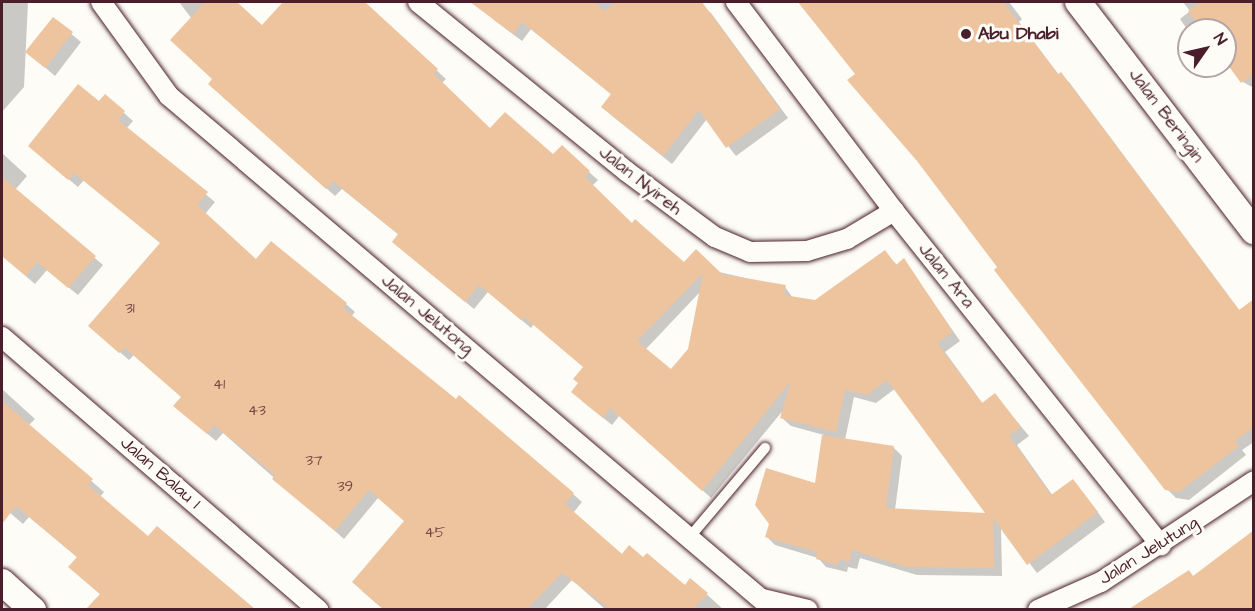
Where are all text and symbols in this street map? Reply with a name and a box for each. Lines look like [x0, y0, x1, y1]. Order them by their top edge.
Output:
north arrow [1177, 18, 1237, 78]
place label: Abu Dhabi [978, 23, 1059, 45]
marker: Abu Dhabi [959, 27, 973, 41]
text: N [1208, 29, 1232, 49]
street label: Jalan Beringin [1124, 65, 1208, 167]
street label: Jalan Nyireh [594, 142, 686, 220]
street label: Jalan Ara [913, 239, 979, 313]
street label: Jalan Jelutong [376, 270, 478, 360]
house number: 31 [125, 300, 135, 318]
house number: 41 [213, 376, 225, 394]
house number: 43 [248, 402, 266, 420]
street label: Jalan Balau 1 [115, 432, 205, 514]
house number: 37 [306, 452, 322, 470]
house number: 39 [337, 478, 353, 496]
street label: Jalan Jelutung [1095, 512, 1203, 590]
house number: 45 [425, 524, 445, 542]

